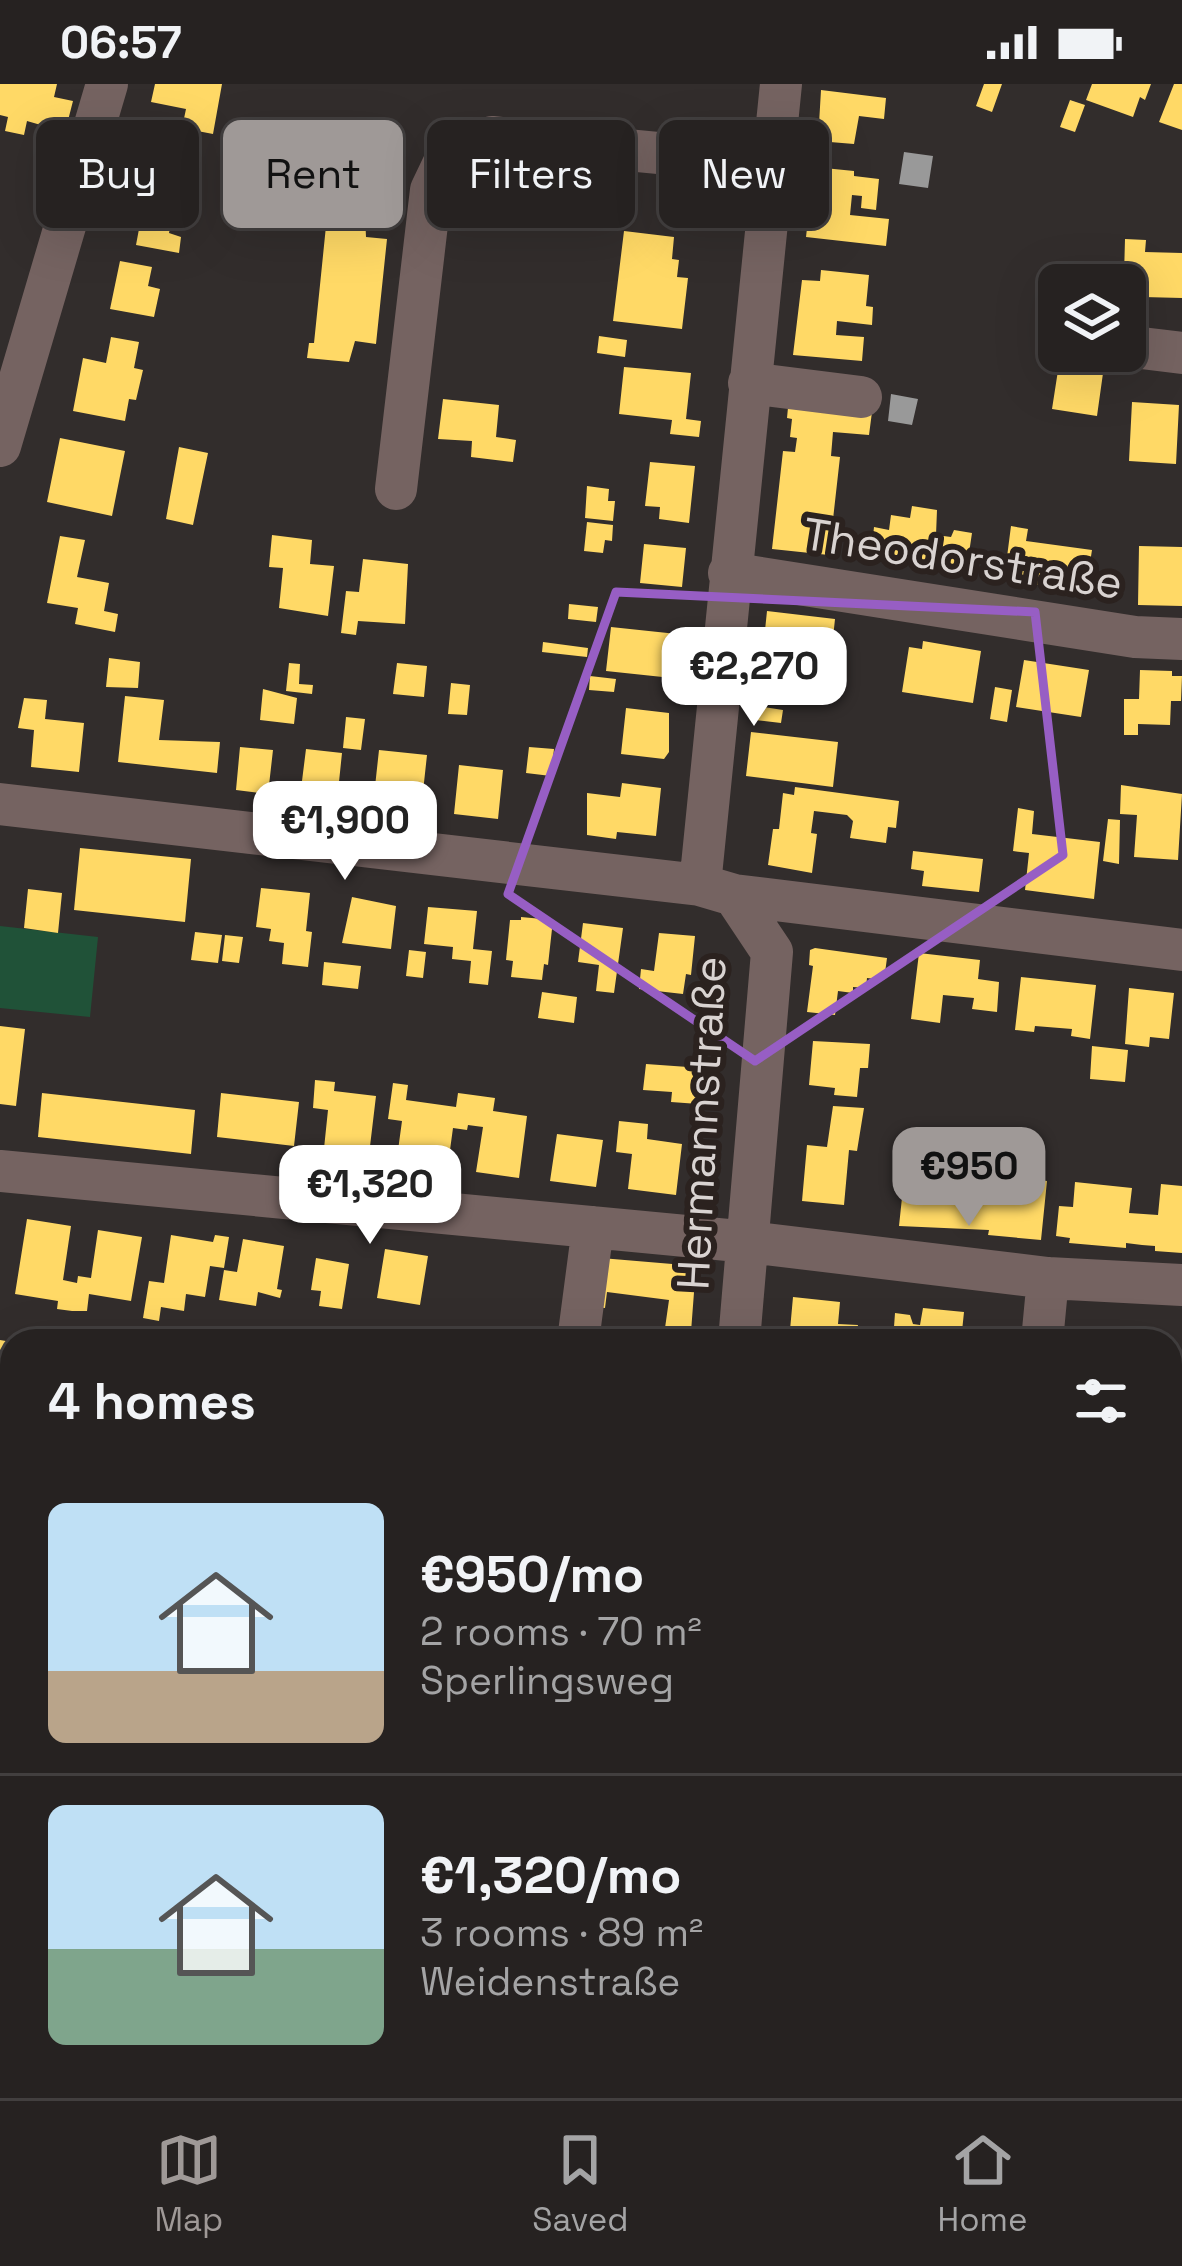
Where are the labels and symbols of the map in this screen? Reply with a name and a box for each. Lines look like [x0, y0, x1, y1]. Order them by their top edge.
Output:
street label: Theodorstraße [799, 505, 1127, 612]
pin: €2,270 [656, 627, 852, 729]
pin: €1,900 [247, 781, 443, 883]
street label: Hermannstraße [664, 955, 739, 1291]
pin: €950 [898, 1127, 1040, 1229]
pin: €1,320 [272, 1145, 468, 1247]

